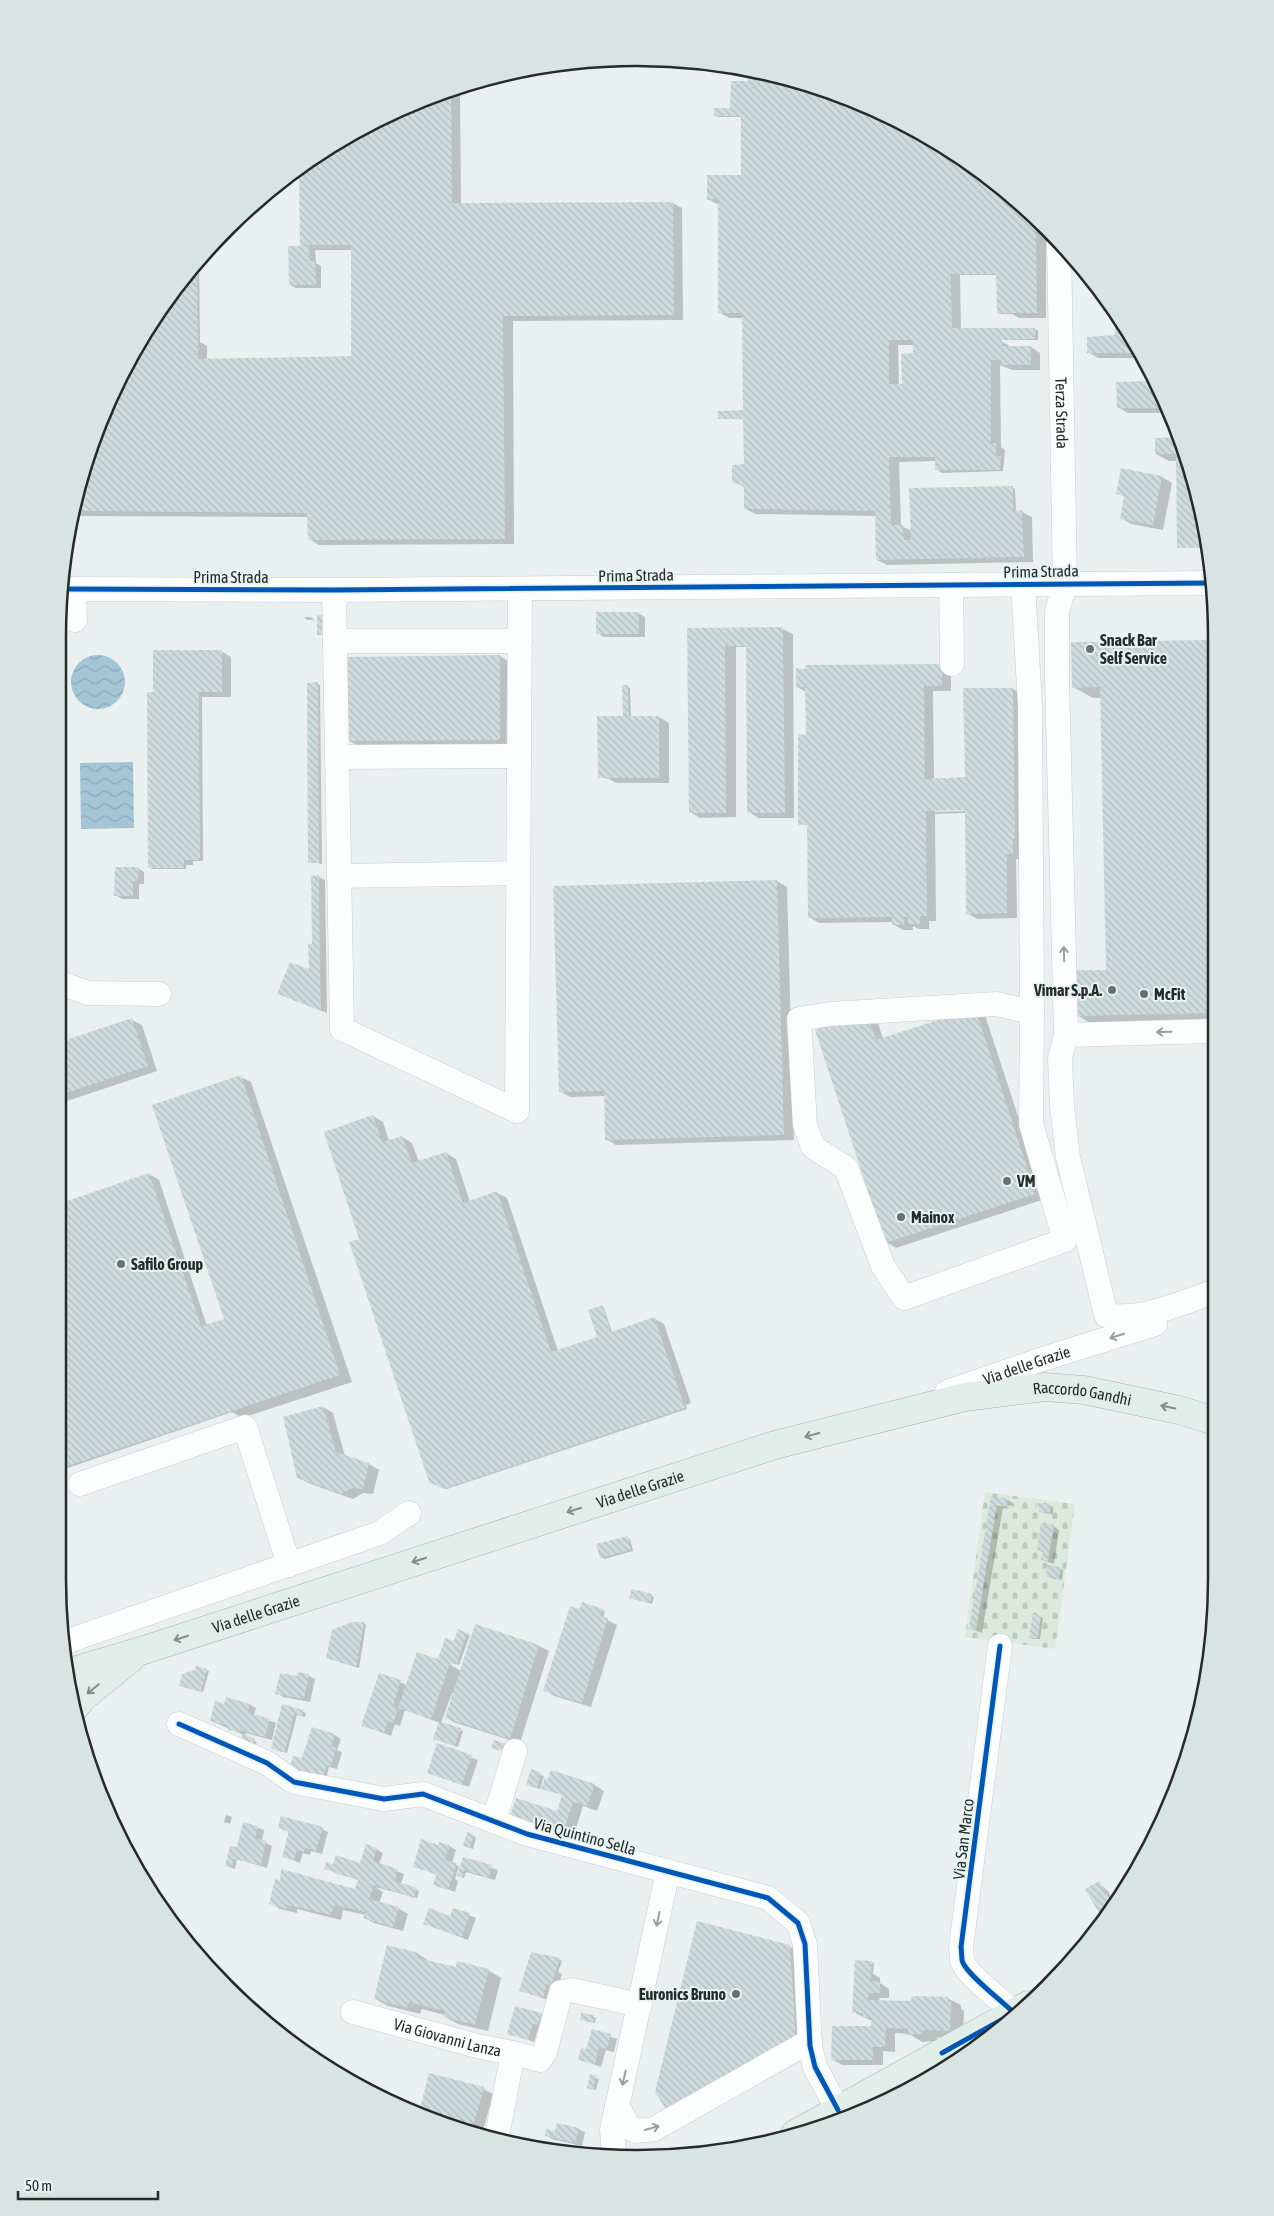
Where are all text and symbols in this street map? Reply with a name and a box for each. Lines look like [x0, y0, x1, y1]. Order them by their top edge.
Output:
street label: Terza Strada [1052, 377, 1072, 449]
street label: Prima Strada [1003, 561, 1079, 581]
street label: Prima Strada [598, 565, 674, 585]
street label: Prima Strada [193, 568, 269, 586]
place label: Snack Bar Self Service [1100, 631, 1167, 667]
marker: Snack Bar Self Service [1084, 643, 1096, 655]
one-way arrow [1059, 947, 1068, 963]
place label: Vimar S.p.A. [1033, 981, 1102, 999]
marker: Vimar S.p.A. [1106, 984, 1118, 996]
place label: McFit [1154, 985, 1186, 1003]
marker: McFit [1138, 988, 1150, 1000]
one-way arrow [1157, 1028, 1173, 1037]
place label: VM [1016, 1172, 1036, 1190]
marker: VM [1001, 1175, 1013, 1187]
place label: Mainox [911, 1208, 955, 1226]
marker: Mainox [895, 1211, 907, 1223]
place label: Safilo Group [131, 1255, 203, 1273]
marker: Safilo Group [115, 1258, 127, 1270]
one-way arrow [1110, 1332, 1126, 1341]
street label: Via delle Grazie [981, 1342, 1072, 1388]
street label: Raccordo Gandhi [1032, 1378, 1133, 1409]
one-way arrow [1160, 1402, 1176, 1412]
one-way arrow [805, 1431, 821, 1440]
street label: Via delle Grazie [594, 1466, 686, 1511]
one-way arrow [566, 1506, 582, 1515]
one-way arrow [412, 1556, 427, 1565]
street label: Via delle Grazie [210, 1591, 302, 1636]
one-way arrow [174, 1633, 190, 1643]
one-way arrow [87, 1683, 100, 1694]
street label: Via San Marco [949, 1797, 977, 1881]
street label: Via Quintino Sella [532, 1814, 638, 1858]
one-way arrow [653, 1910, 662, 1926]
place label: Euronics Bruno [639, 1985, 726, 2003]
marker: Euronics Bruno [730, 1988, 742, 2000]
street label: Via Giovanni Lanza [392, 2015, 503, 2060]
one-way arrow [619, 2069, 628, 2085]
one-way arrow [643, 2123, 659, 2132]
scale bar [18, 2168, 158, 2200]
text: 50 m [25, 2177, 52, 2194]

